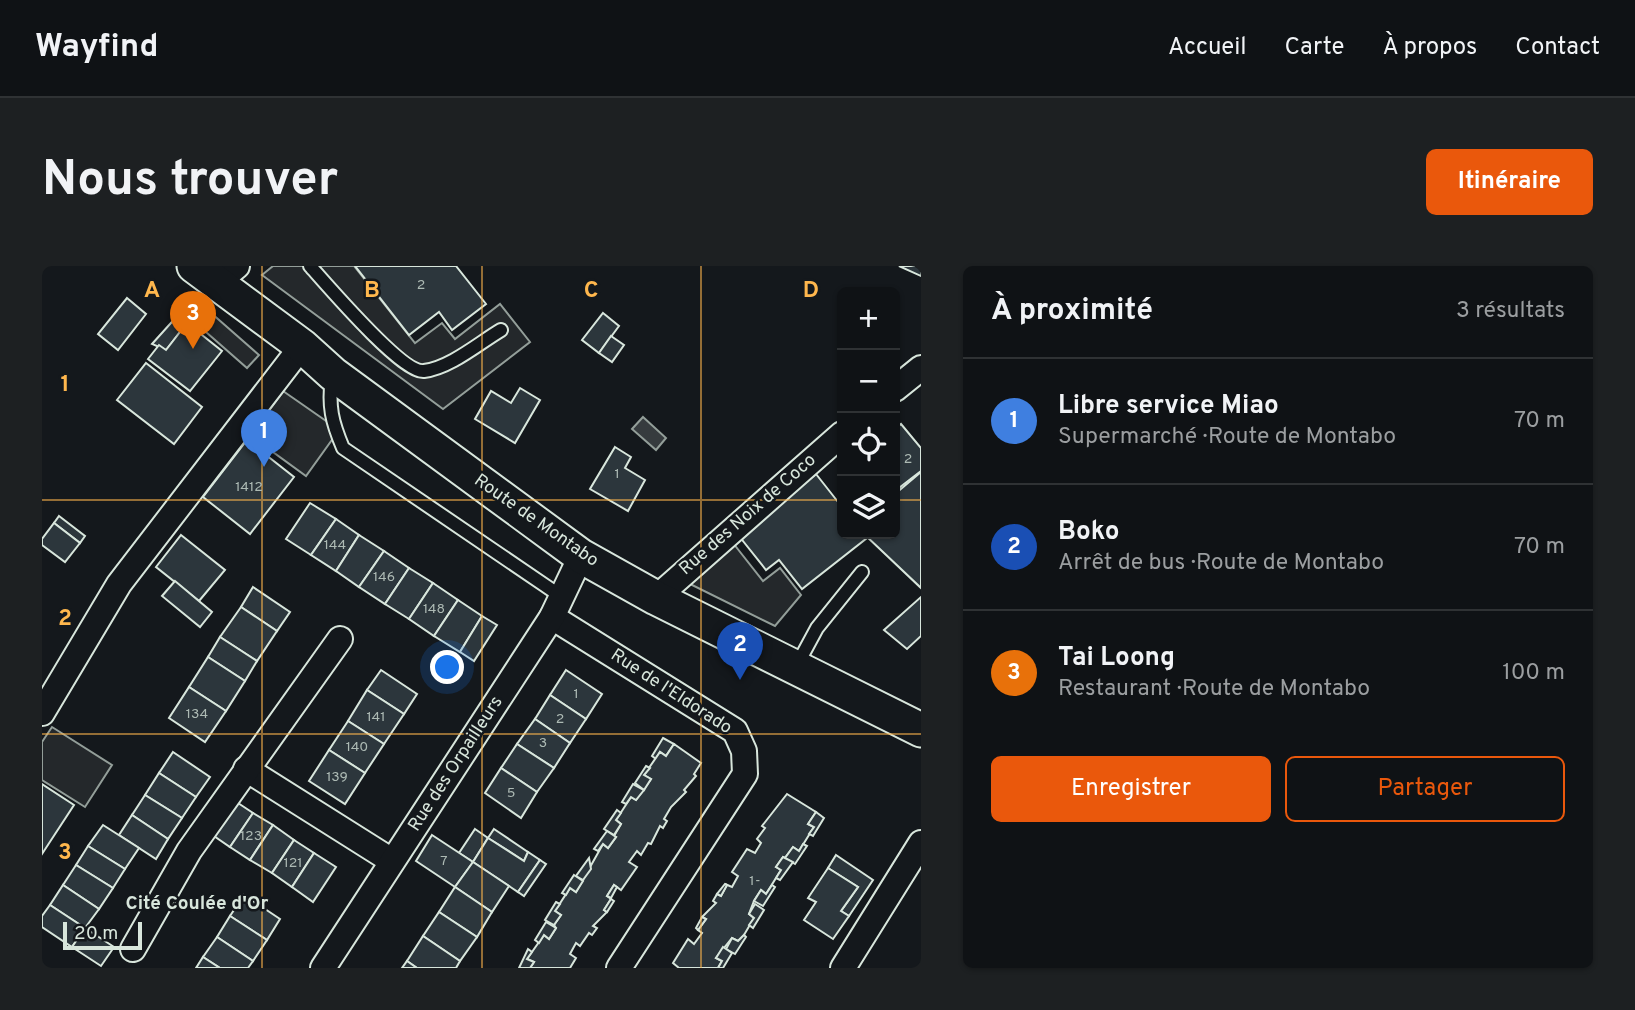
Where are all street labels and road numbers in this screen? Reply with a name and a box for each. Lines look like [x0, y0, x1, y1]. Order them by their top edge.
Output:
street label: Rue des Noix de Coco [675, 449, 821, 581]
street label: Route de Montabo [469, 469, 603, 573]
street label: Rue de l'Eldorado [606, 644, 736, 740]
street label: Rue des Orpailleurs [404, 692, 508, 836]

